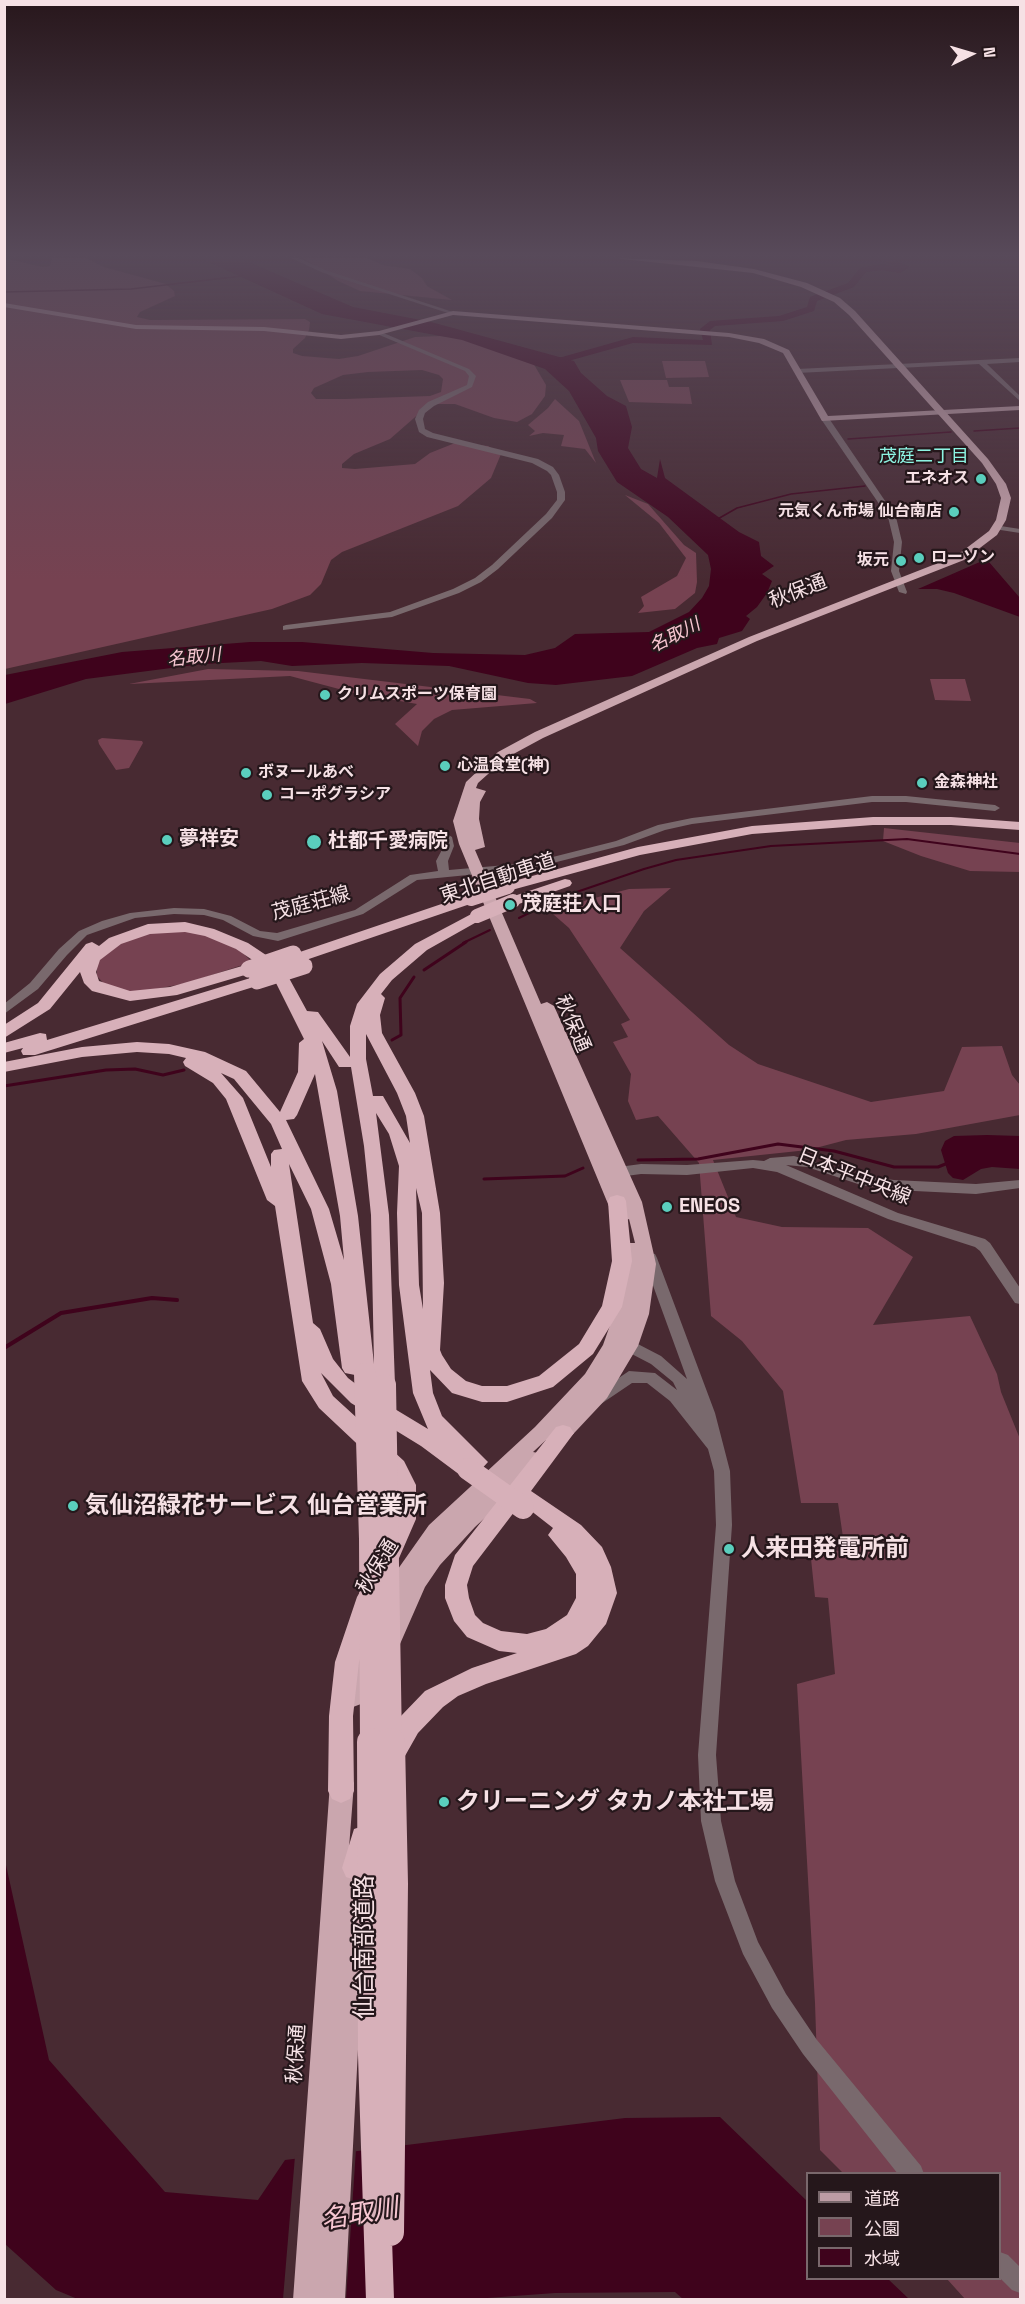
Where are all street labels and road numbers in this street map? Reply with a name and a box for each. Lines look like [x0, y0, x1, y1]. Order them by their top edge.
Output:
street label: 秋保通 [766, 570, 830, 614]
street label: 東北自動車道 [437, 849, 559, 909]
street label: 茂庭荘線 [269, 882, 353, 926]
street label: 秋保通 [549, 992, 595, 1056]
street label: 日本平中央線 [794, 1143, 914, 1211]
street label: 秋保通 [352, 1535, 404, 1599]
street label: 仙台南部道路 [351, 1875, 379, 2019]
street label: 秋保通 [283, 2023, 311, 2085]

